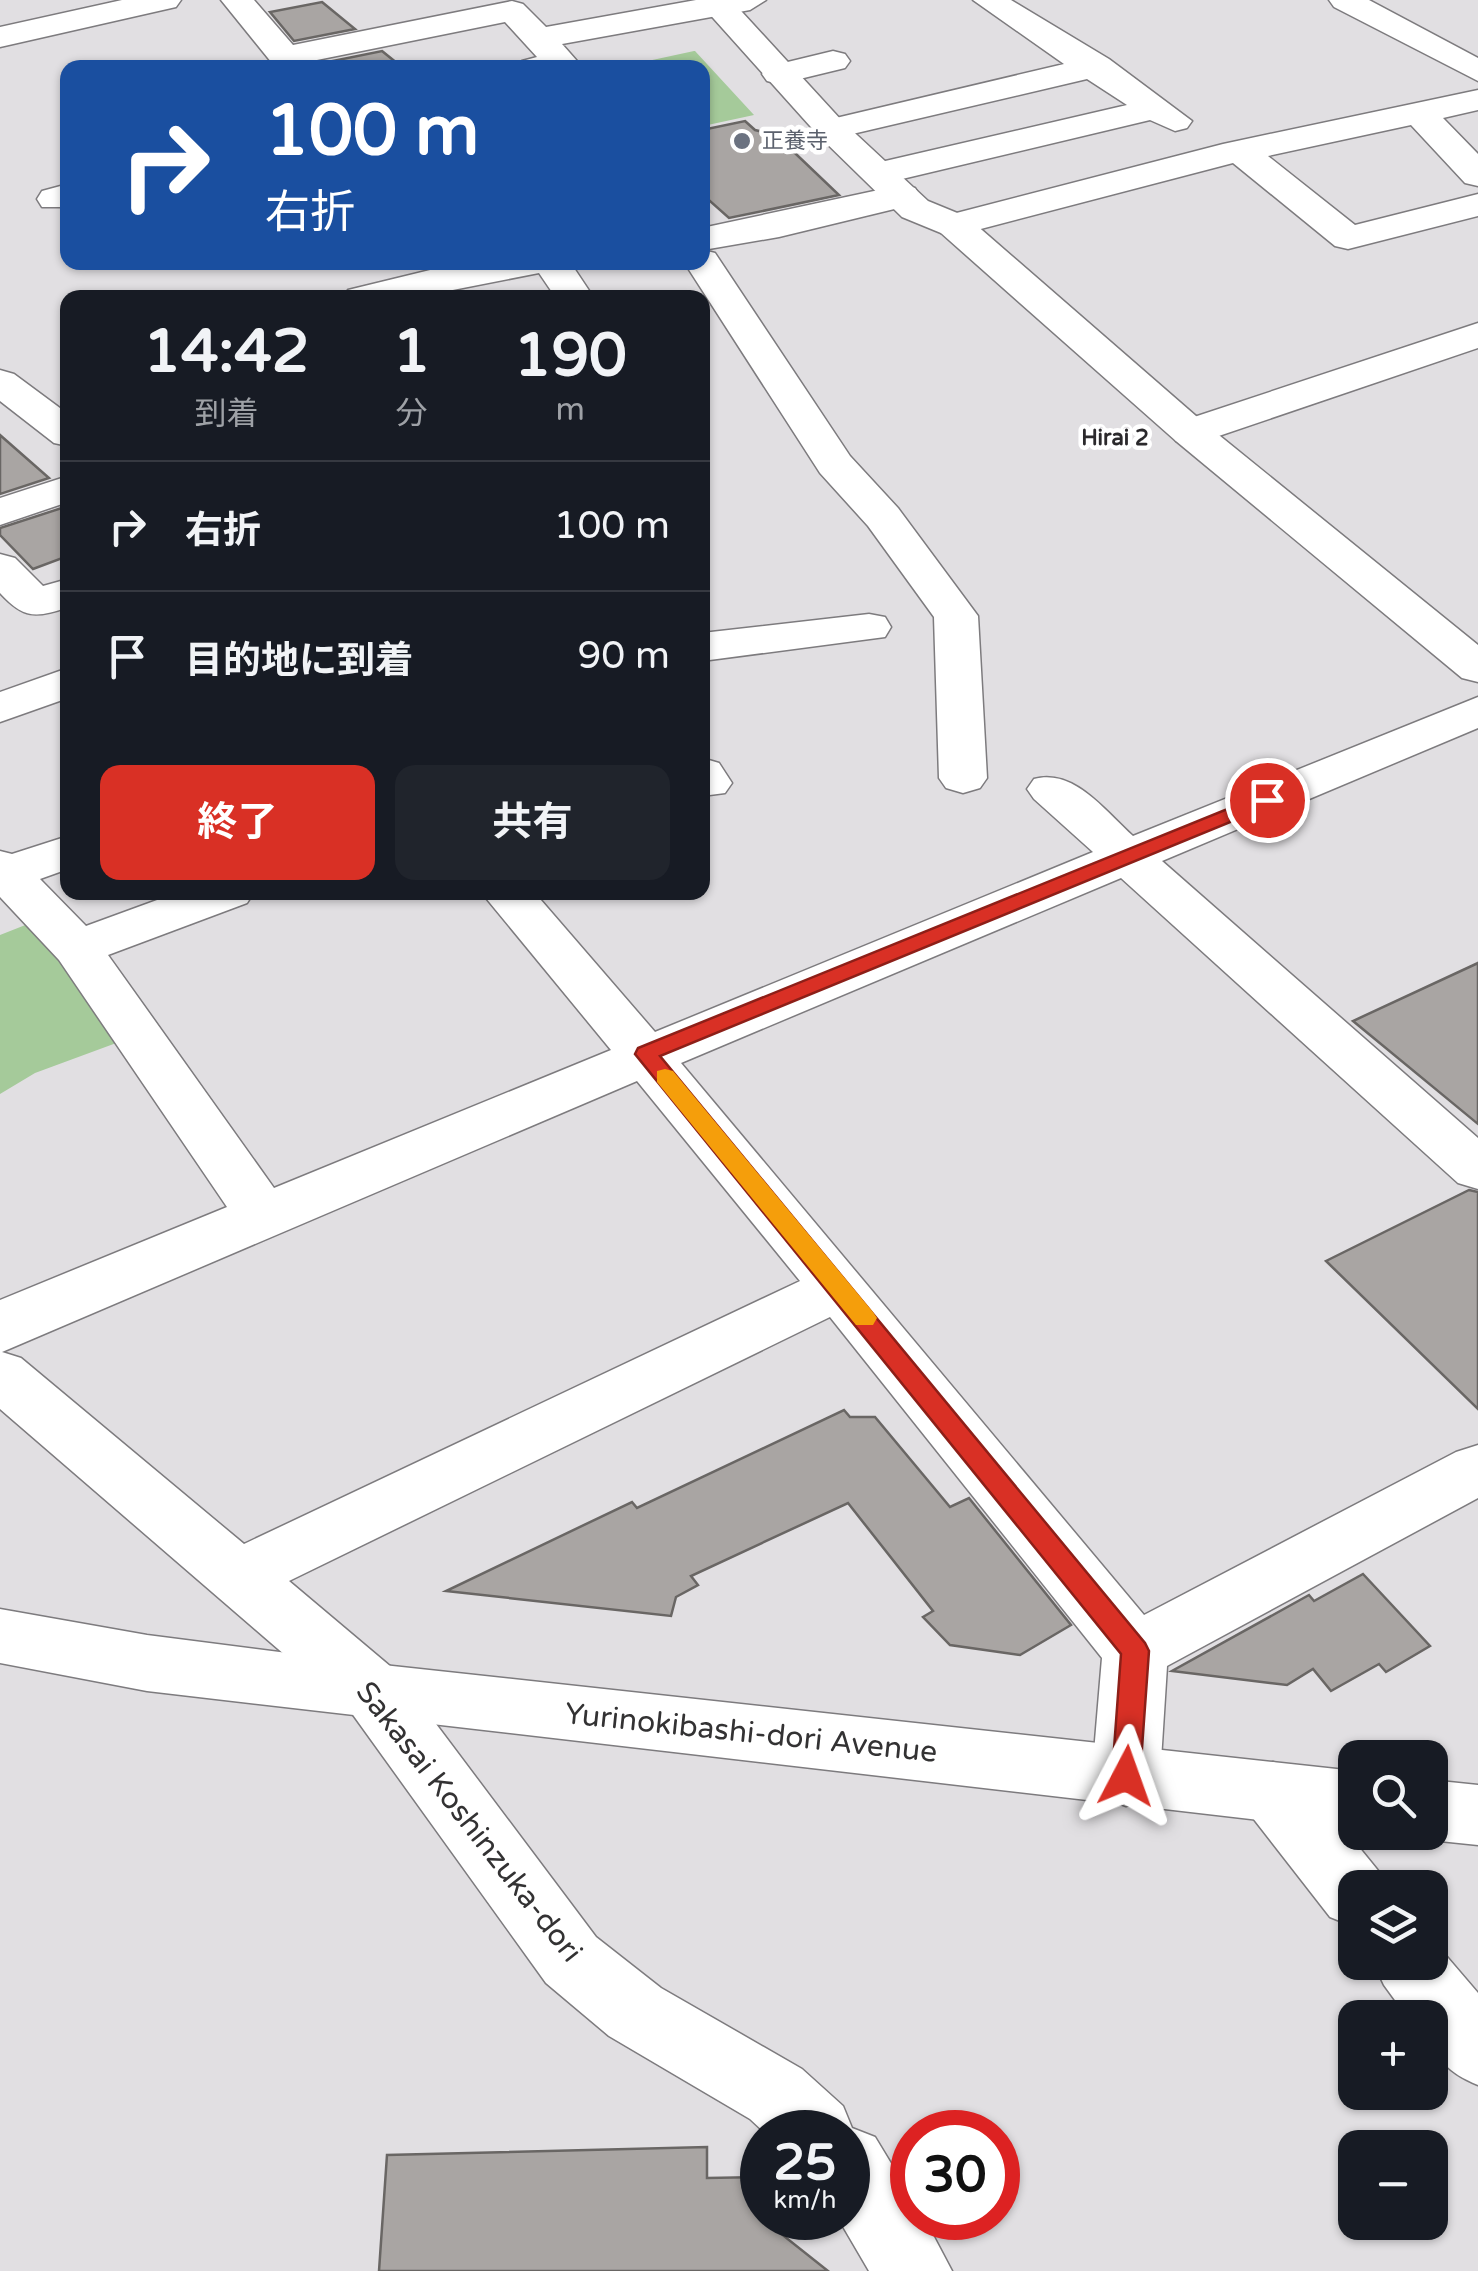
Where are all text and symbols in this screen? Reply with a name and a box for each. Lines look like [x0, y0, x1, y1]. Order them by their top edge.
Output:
text: 100 m [265, 90, 479, 174]
icon: right [100, 100, 230, 230]
place label: 正養寺 [762, 128, 828, 154]
marker: 正養寺 [731, 130, 753, 152]
text: 右折 [265, 186, 355, 240]
text: 14:42 [143, 316, 310, 388]
text: 1 [393, 316, 430, 388]
text: 190 [514, 320, 627, 392]
text: m [556, 391, 585, 429]
text: 到着 [194, 395, 258, 433]
text: 分 [396, 395, 428, 433]
district label: Hirai 2 [1081, 425, 1149, 451]
icon: right [100, 499, 155, 554]
text: 100 m [554, 503, 670, 549]
text: 右折 [185, 508, 261, 554]
icon: arrive [100, 629, 155, 684]
text: 90 m [578, 633, 670, 679]
text: 目的地に到着 [185, 638, 413, 684]
pin [1225, 758, 1310, 843]
button: 終了 [100, 765, 375, 880]
button: 共有 [395, 765, 670, 880]
icon: arrive [1240, 773, 1295, 828]
street label: Sakasai Koshinzuka-dori [348, 1674, 590, 1970]
street label: Yurinokibashi-dori Avenue [563, 1695, 939, 1771]
position arrow [1074, 1724, 1178, 1828]
map controls [1338, 1740, 1448, 2240]
button: search [1338, 1740, 1448, 1850]
button: layers [1338, 1870, 1448, 1980]
button: + [1338, 2000, 1448, 2110]
speed limit sign: 30 [890, 2110, 1020, 2240]
button: − [1338, 2130, 1448, 2240]
text: 25 [774, 2133, 836, 2193]
text: km/h [774, 2185, 836, 2215]

